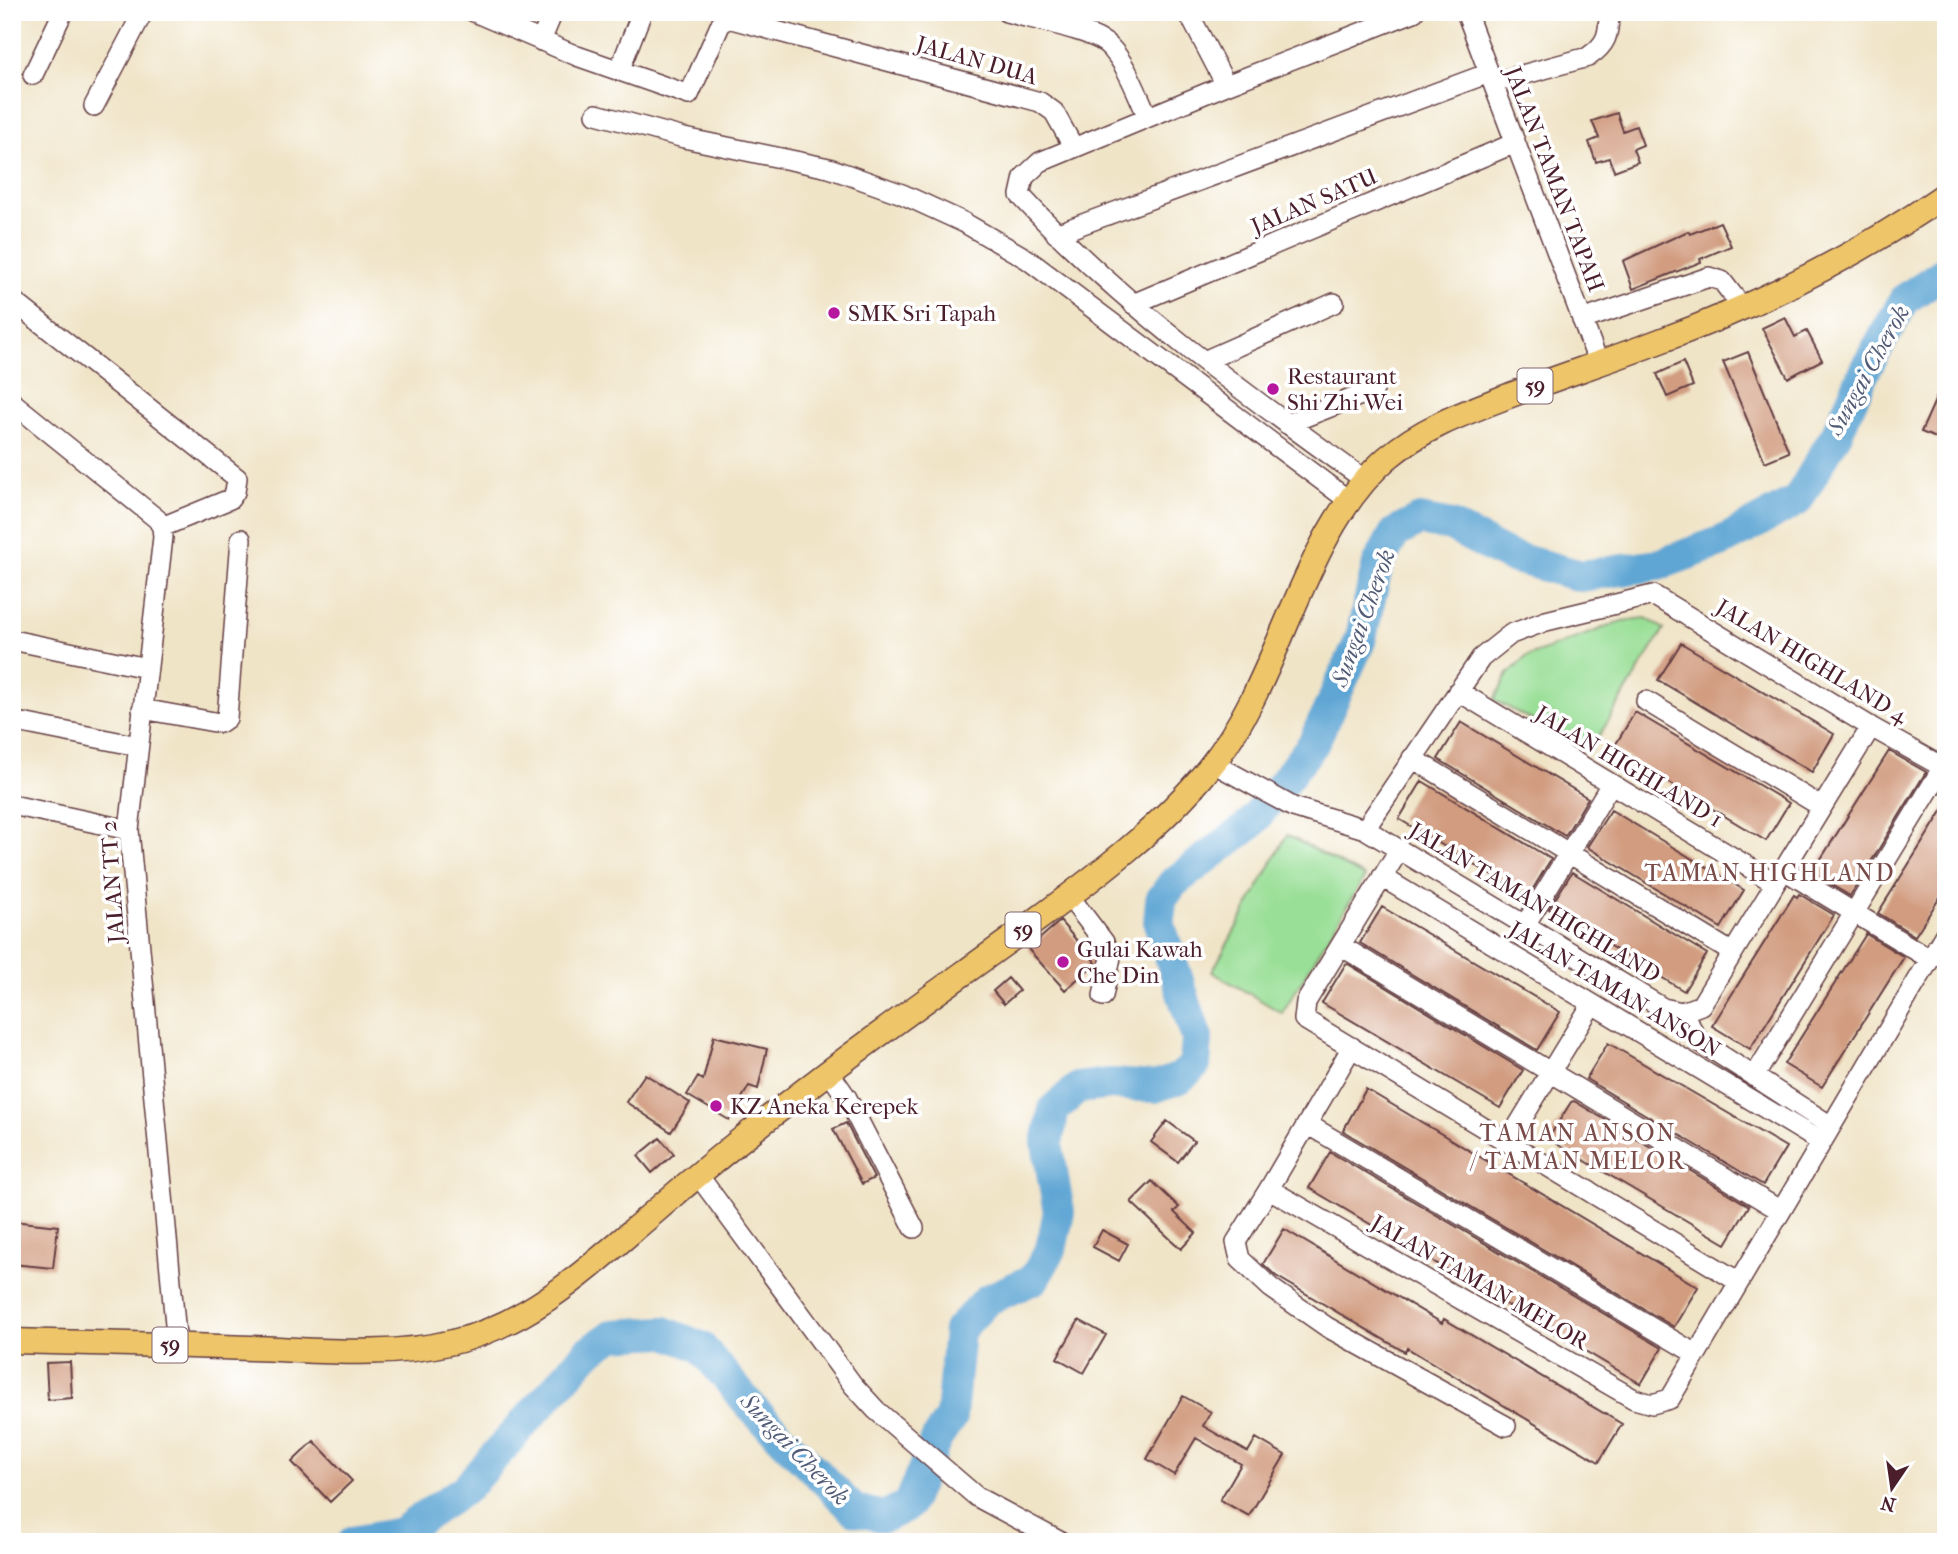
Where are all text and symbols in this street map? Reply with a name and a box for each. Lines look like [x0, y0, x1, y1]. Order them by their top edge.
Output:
street label: JALAN DUA [911, 30, 1042, 91]
street label: JALAN TAMAN TAPAH [1498, 61, 1610, 296]
street label: JALAN SATU [1245, 163, 1381, 241]
place label: SMK Sri Tapah [848, 300, 996, 327]
water label: Sungai Cherok [1820, 300, 1915, 441]
marker: SMK Sri Tapah [826, 305, 842, 321]
place label: Restaurant Shi Zhi Wei [1287, 363, 1403, 416]
road number: 59 [1518, 368, 1552, 404]
marker: Restaurant Shi Zhi Wei [1265, 381, 1281, 397]
water label: Sungai Cherok [1325, 545, 1401, 692]
street label: JALAN HIGHLAND 4 [1709, 592, 1914, 730]
street label: JALAN HIGHLAND 1 [1529, 699, 1727, 833]
street label: JALAN TAMAN HIGHLAND [1402, 816, 1665, 988]
street label: JALAN TT 2 [95, 819, 130, 946]
district label: TAMAN HIGHLAND [1644, 859, 1896, 887]
road number: 59 [1006, 912, 1040, 948]
street label: JALAN TAMAN ANSON [1502, 914, 1726, 1063]
place label: Gulai Kawah Che Din [1077, 936, 1203, 989]
marker: Gulai Kawah Che Din [1055, 954, 1071, 970]
place label: KZ Aneka Kerepek [730, 1093, 920, 1120]
marker: KZ Aneka Kerepek [708, 1098, 724, 1114]
district label: TAMAN ANSON / TAMAN MELOR [1469, 1119, 1686, 1175]
street label: JALAN TAMAN MELOR [1364, 1208, 1594, 1356]
road number: 59 [152, 1328, 188, 1362]
water label: Sungai Cherok [734, 1387, 855, 1511]
north arrow [1856, 1452, 1926, 1522]
text: N [1878, 1491, 1898, 1516]

